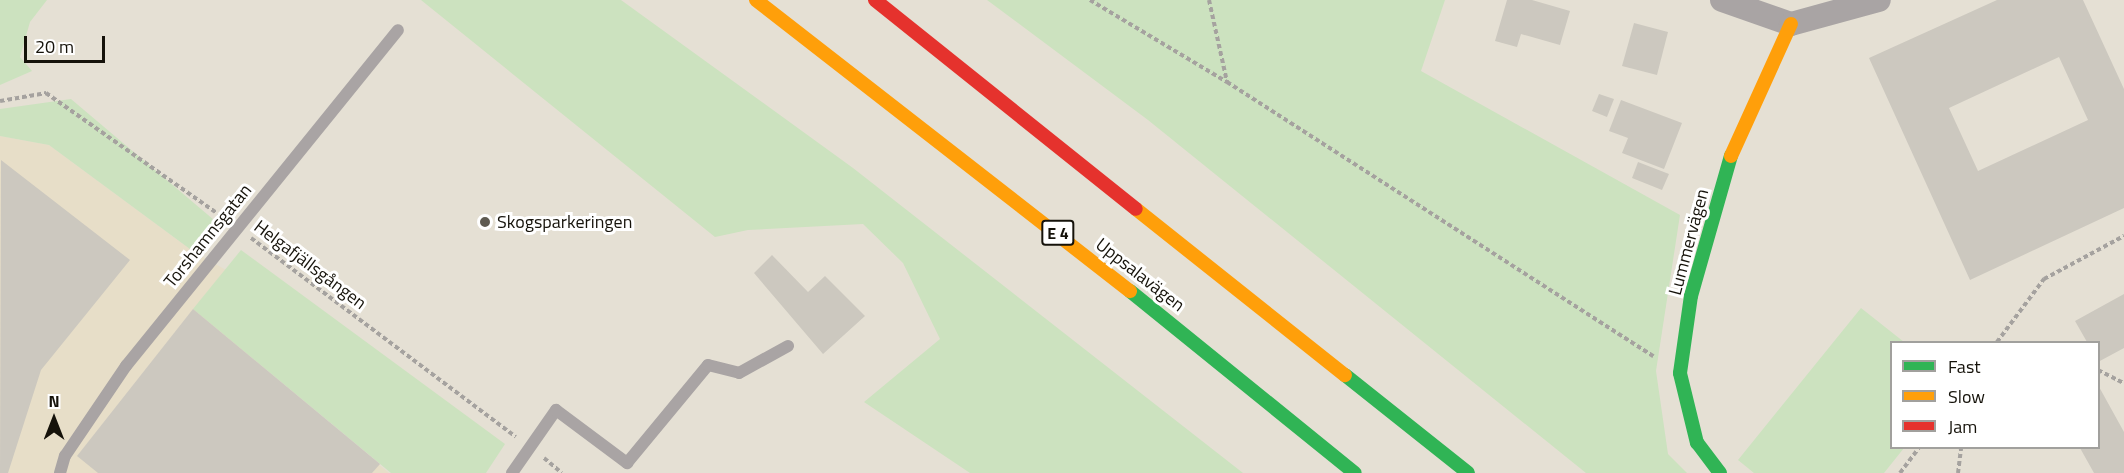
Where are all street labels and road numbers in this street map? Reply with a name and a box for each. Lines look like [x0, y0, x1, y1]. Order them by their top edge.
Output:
street label: Torshamnsgatan [160, 180, 256, 292]
street label: Lummervägen [1664, 187, 1714, 297]
street label: Helgafjällsgången [250, 216, 370, 314]
road number: E 4 [1040, 220, 1076, 246]
street label: Uppsalavägen [1091, 234, 1189, 316]

